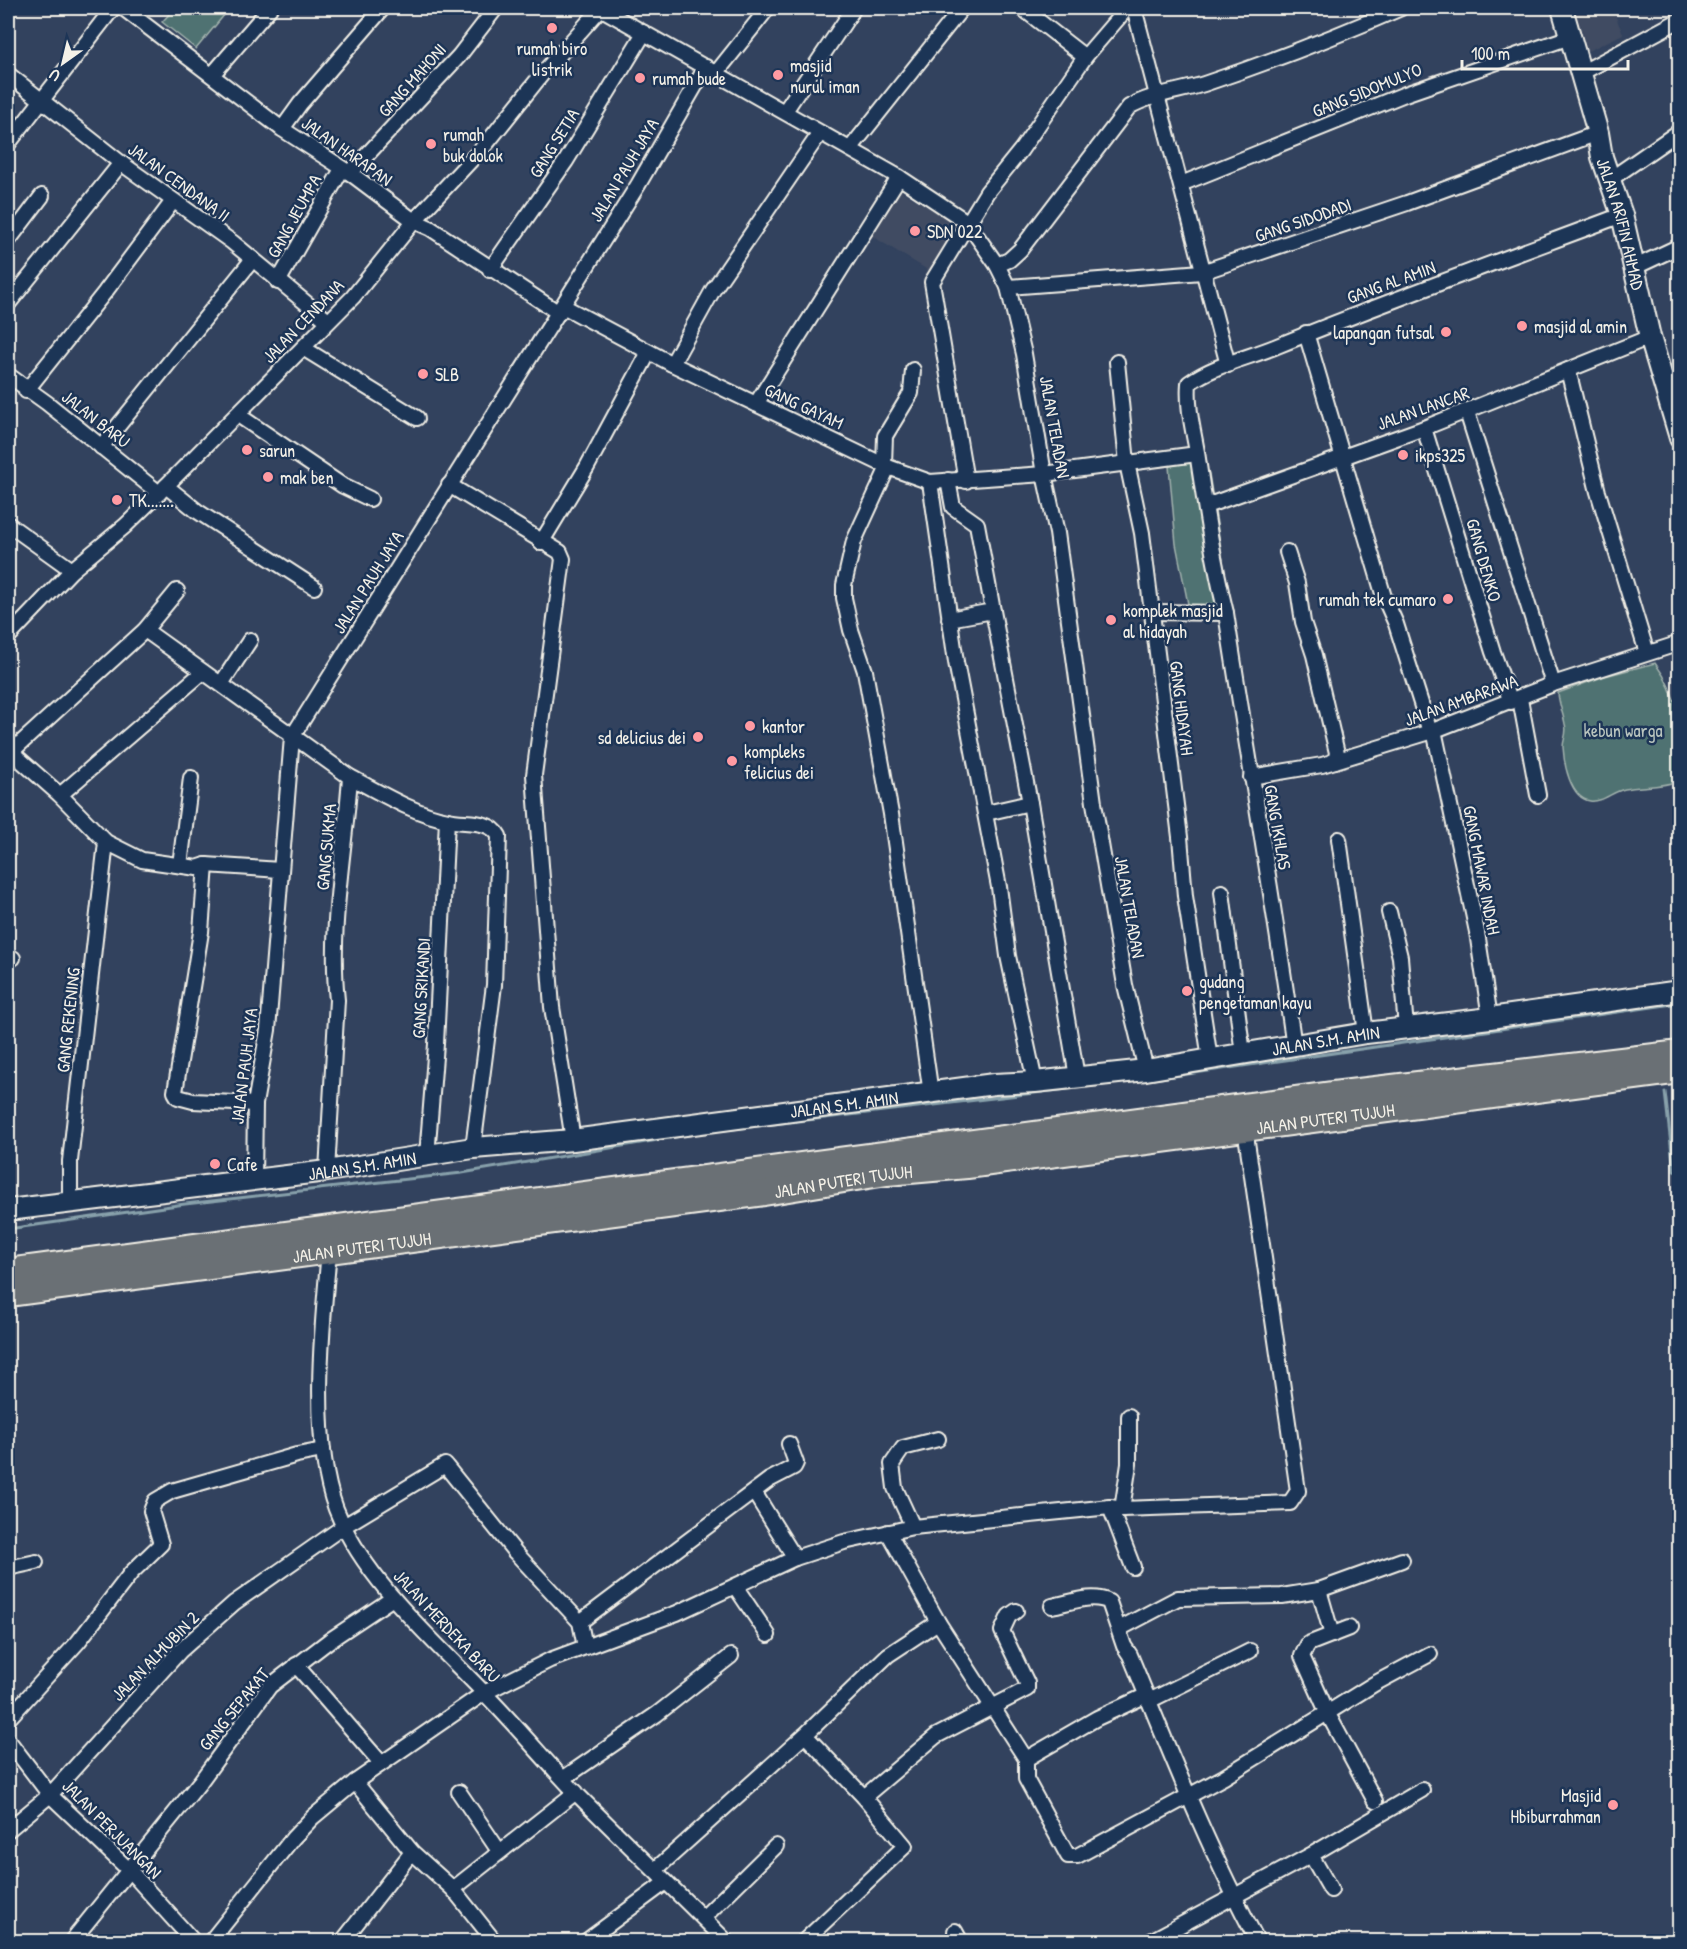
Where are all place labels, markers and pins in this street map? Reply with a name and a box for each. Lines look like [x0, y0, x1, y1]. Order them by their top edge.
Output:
marker: rumah biro listrik [545, 21, 559, 35]
place label: rumah biro listrik [517, 36, 587, 82]
place label: masjid nurul iman [790, 53, 860, 99]
place label: rumah bude [652, 66, 726, 91]
marker: masjid nurul iman [771, 68, 785, 82]
marker: rumah bude [633, 71, 647, 85]
place label: rumah buk dolok [443, 122, 504, 168]
marker: rumah buk dolok [424, 137, 438, 151]
place label: SDN 022 [927, 219, 983, 244]
marker: SDN 022 [908, 224, 922, 238]
place label: masjid al amin [1534, 314, 1627, 339]
marker: masjid al amin [1515, 319, 1529, 333]
place label: lapangan futsal [1333, 320, 1434, 345]
marker: lapangan futsal [1439, 325, 1453, 339]
place label: SLB [435, 362, 459, 387]
marker: SLB [416, 367, 430, 381]
place label: sarun [259, 438, 295, 463]
marker: sarun [240, 443, 254, 457]
place label: ikps325 [1415, 443, 1466, 468]
marker: ikps325 [1396, 448, 1410, 462]
place label: mak ben [280, 465, 334, 490]
marker: mak ben [261, 470, 275, 484]
place label: TK....... [129, 488, 174, 513]
marker: TK....... [110, 493, 124, 507]
place label: rumah tek cumaro [1318, 587, 1436, 612]
marker: rumah tek cumaro [1441, 592, 1455, 606]
place label: komplek masjid al hidayah [1123, 598, 1223, 644]
marker: komplek masjid al hidayah [1104, 613, 1118, 627]
place label: kantor [762, 714, 805, 739]
marker: kantor [743, 719, 757, 733]
place label: sd delicius dei [597, 725, 686, 750]
marker: sd delicius dei [691, 730, 705, 744]
place label: kompleks felicius dei [744, 739, 814, 785]
marker: kompleks felicius dei [725, 754, 739, 768]
place label: gudang pengetaman kayu [1199, 969, 1311, 1015]
marker: gudang pengetaman kayu [1180, 984, 1194, 998]
place label: Cafe [227, 1152, 258, 1177]
marker: Cafe [208, 1157, 222, 1171]
place label: Masjid Hbiburrahman [1511, 1783, 1601, 1829]
marker: Masjid Hbiburrahman [1606, 1798, 1620, 1812]

